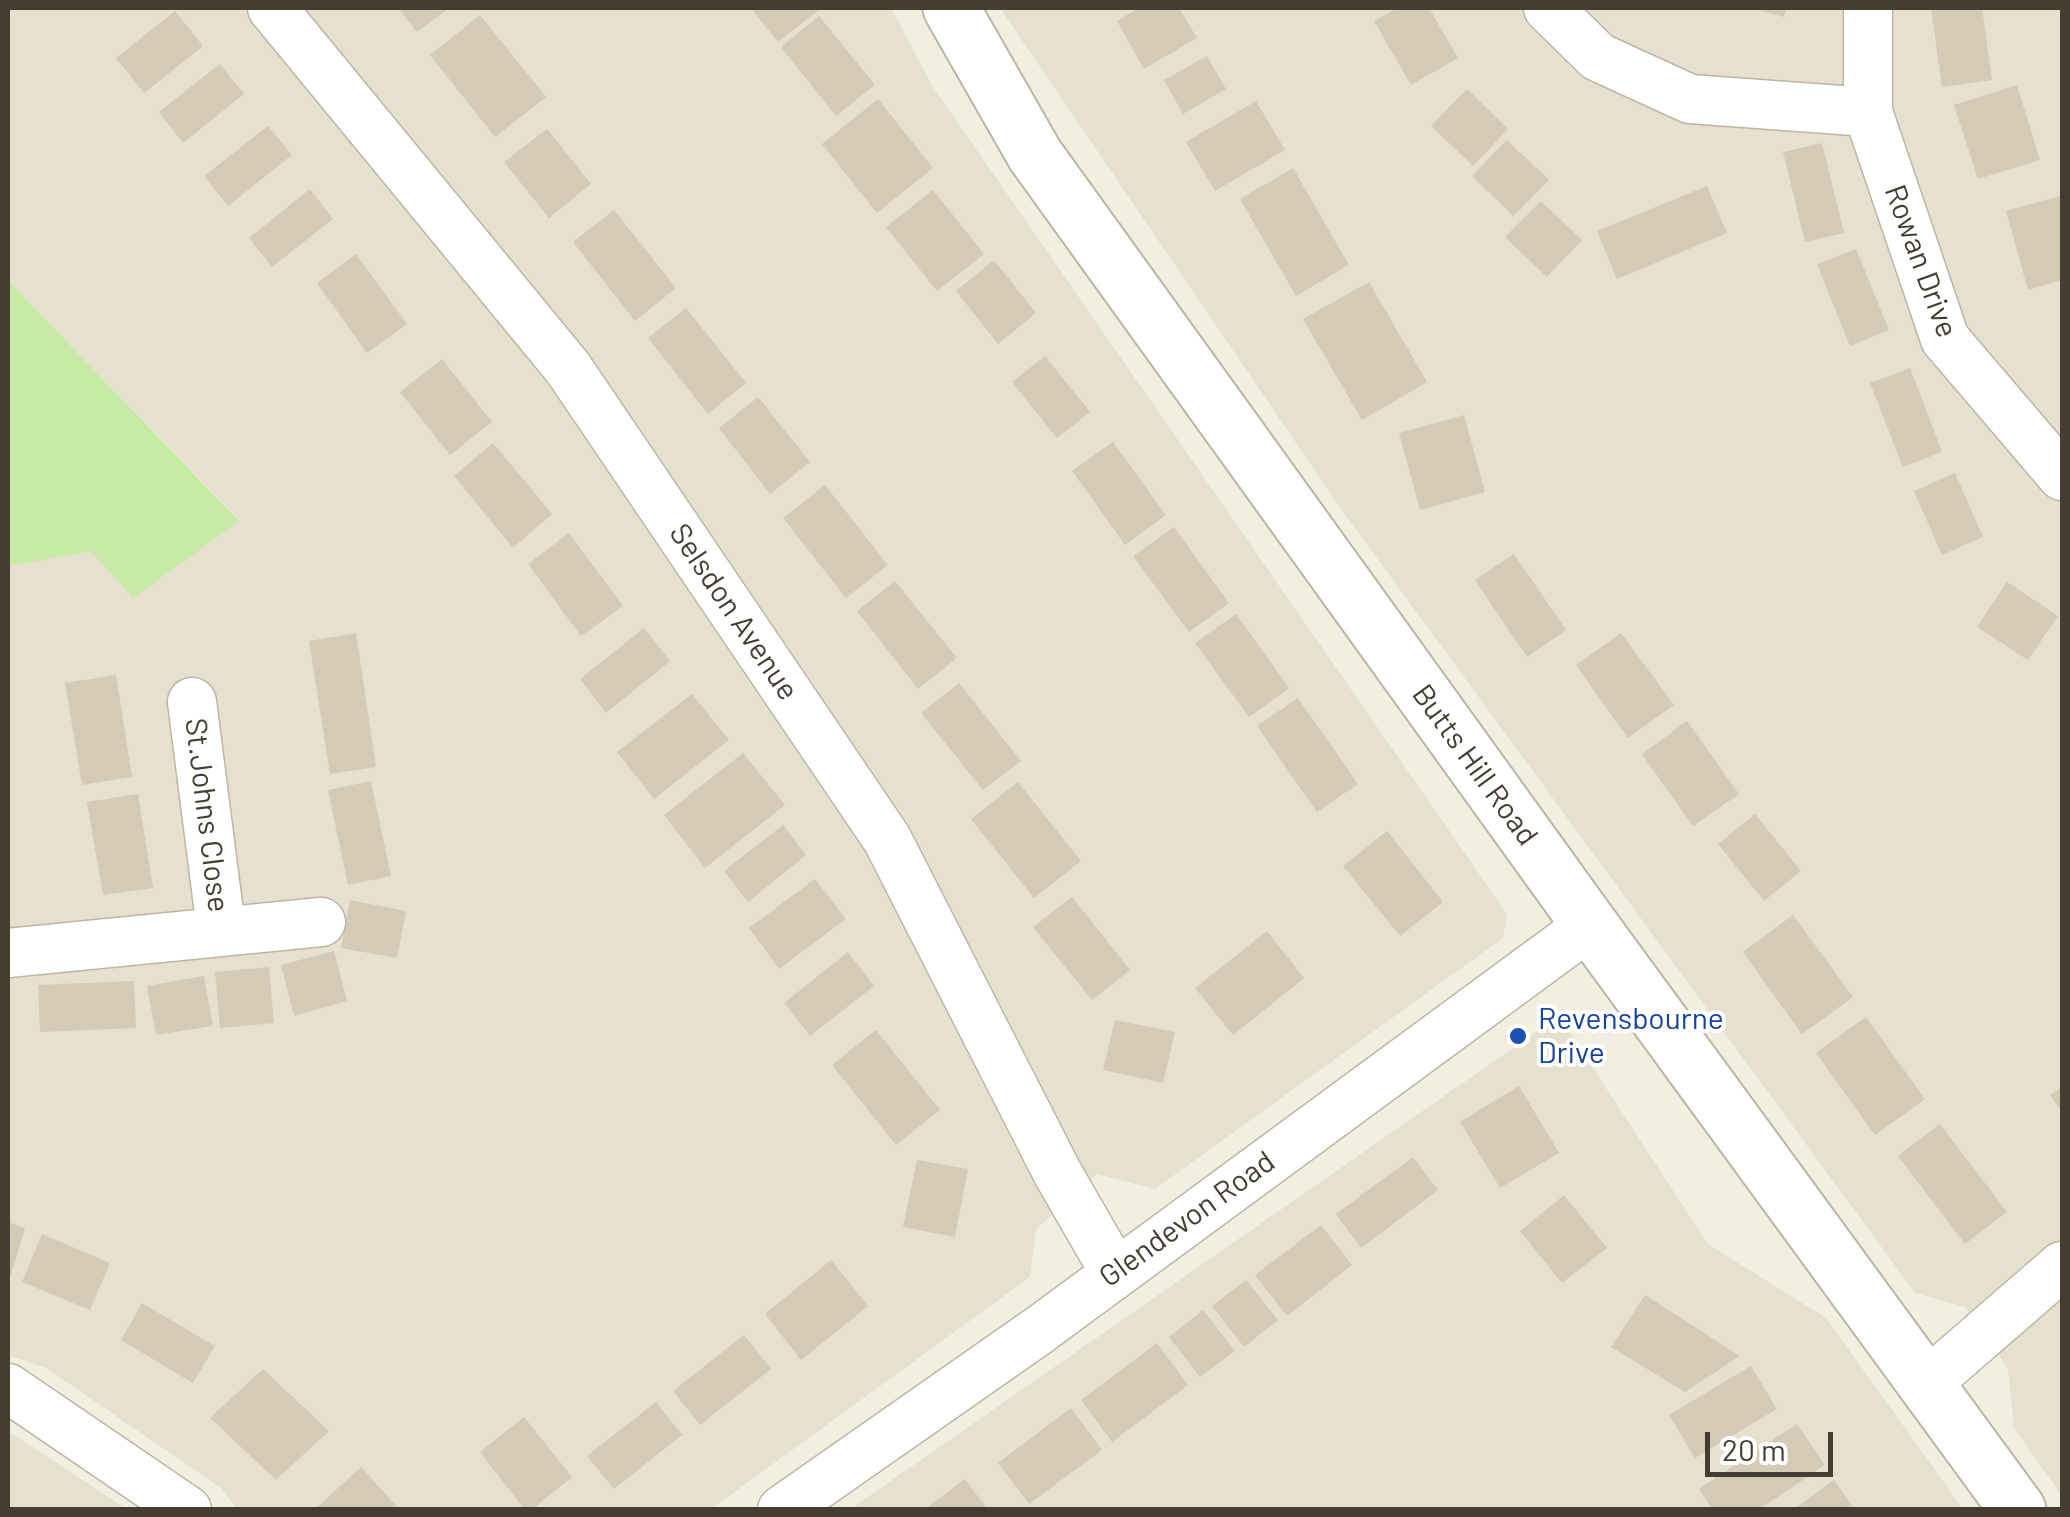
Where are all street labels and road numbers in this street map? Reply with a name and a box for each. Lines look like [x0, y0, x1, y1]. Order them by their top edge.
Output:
street label: Rowan Drive [1877, 180, 1965, 342]
street label: Selsdon Avenue [662, 517, 806, 707]
street label: Butts Hill Road [1405, 678, 1545, 852]
street label: St.Johns Close [177, 716, 237, 914]
street label: Glendevon Road [1092, 1143, 1282, 1295]

